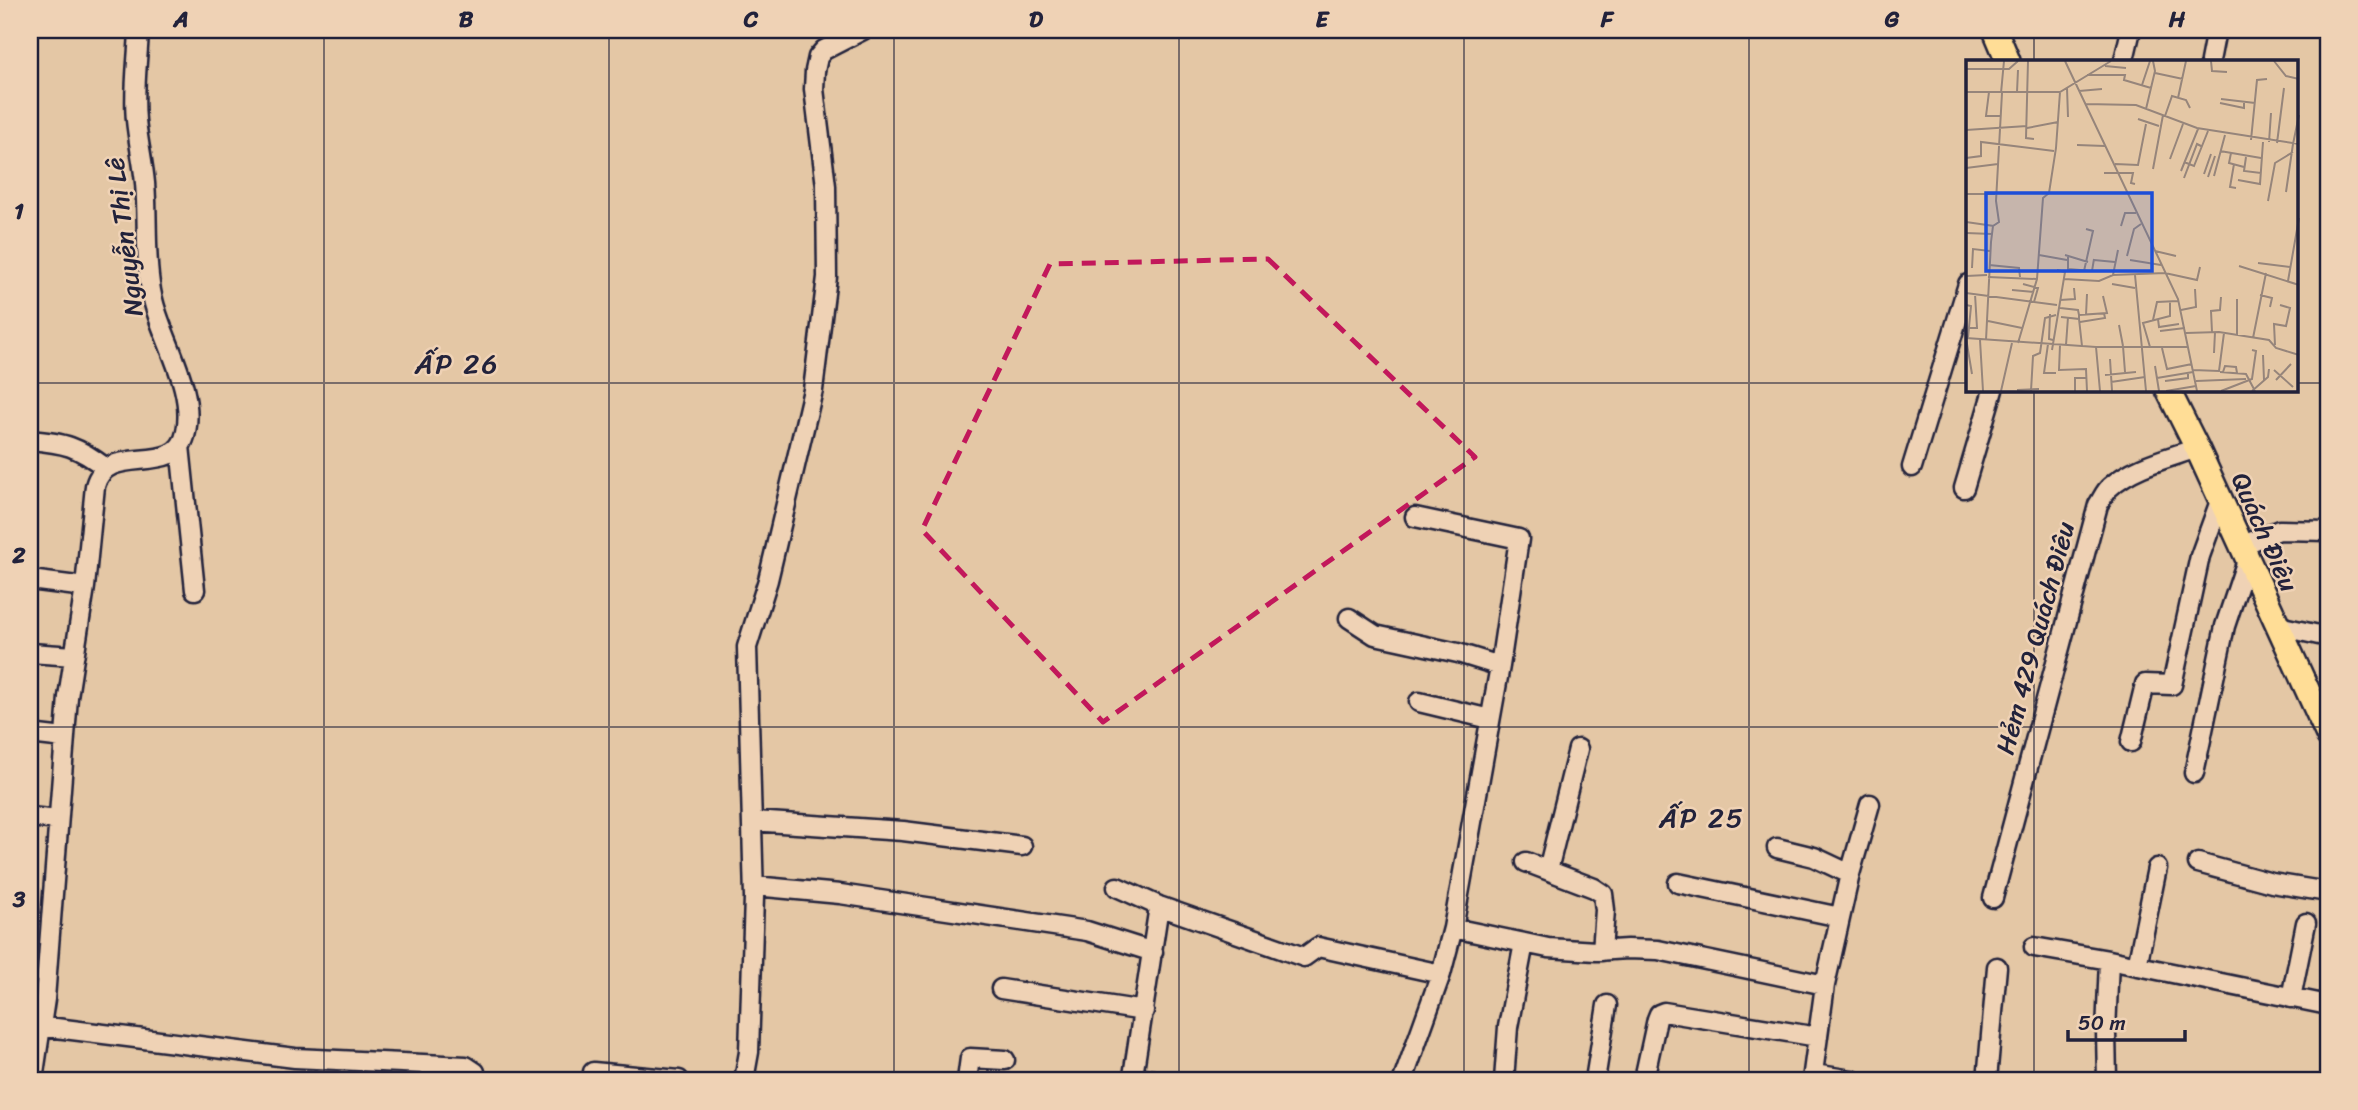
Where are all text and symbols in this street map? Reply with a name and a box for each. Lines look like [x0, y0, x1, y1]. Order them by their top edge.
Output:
text: A [172, 0, 189, 40]
text: B [459, 0, 474, 40]
text: C [743, 0, 759, 40]
text: D [1029, 0, 1044, 40]
text: E [1316, 0, 1331, 40]
text: F [1600, 0, 1615, 40]
text: G [1884, 0, 1900, 40]
text: H [2168, 0, 2186, 40]
inset map [1966, 60, 2298, 392]
street label: Nguyễn Thị Lê [91, 155, 157, 319]
text: 1 [14, 191, 24, 232]
district label: ẤP 26 [414, 339, 499, 388]
street label: Quách Điêu [2218, 465, 2312, 600]
street label: Hẻm 429 Quách Điêu [1982, 516, 2088, 760]
text: 2 [11, 535, 26, 576]
district label: ẤP 25 [1658, 793, 1745, 842]
text: 3 [12, 879, 26, 920]
scale bar [2068, 998, 2185, 1042]
text: 50 m [2078, 1004, 2126, 1042]

